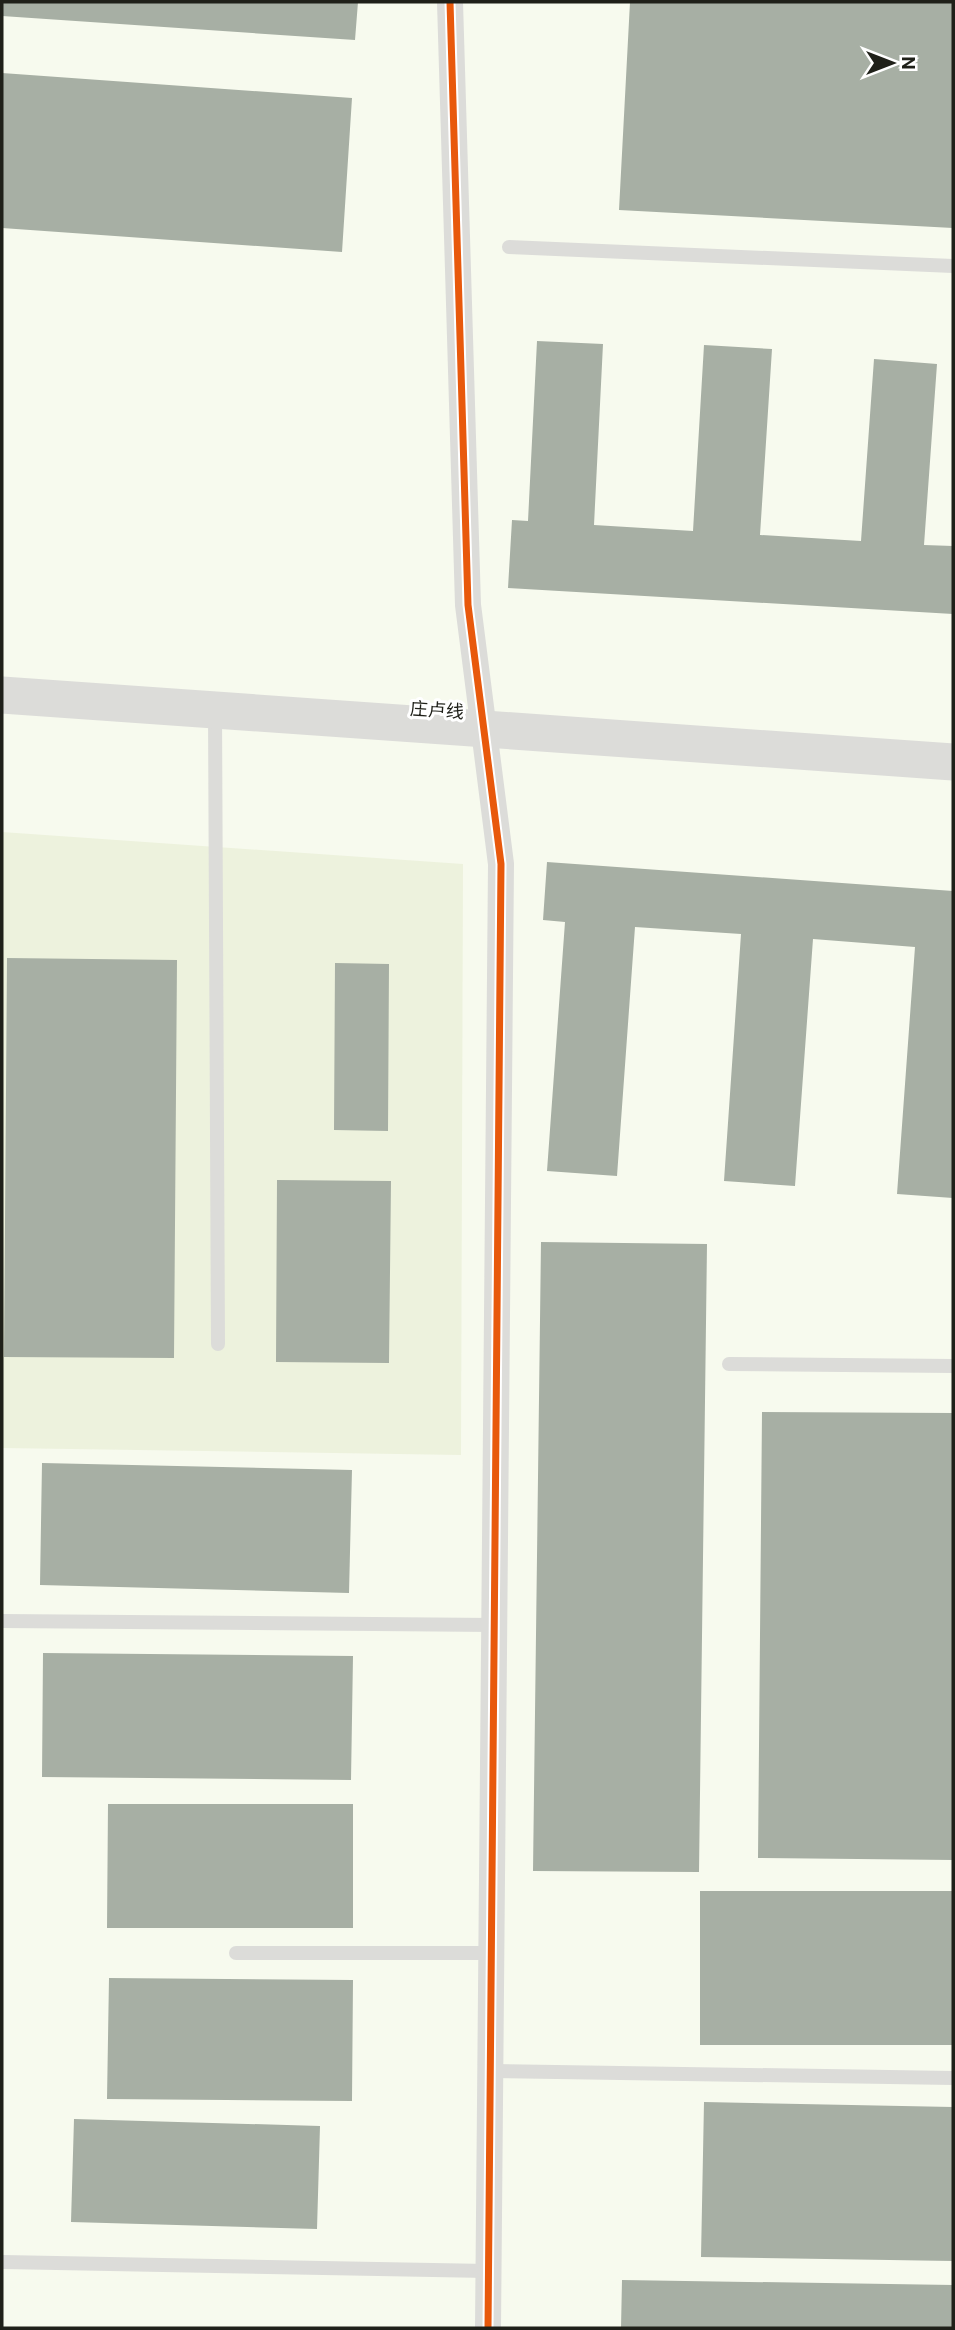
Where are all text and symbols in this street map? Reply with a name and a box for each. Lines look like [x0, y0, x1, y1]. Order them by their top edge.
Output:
north arrow [857, 28, 927, 98]
text: N [897, 56, 920, 70]
street label: 庄卢线 [409, 698, 465, 722]

